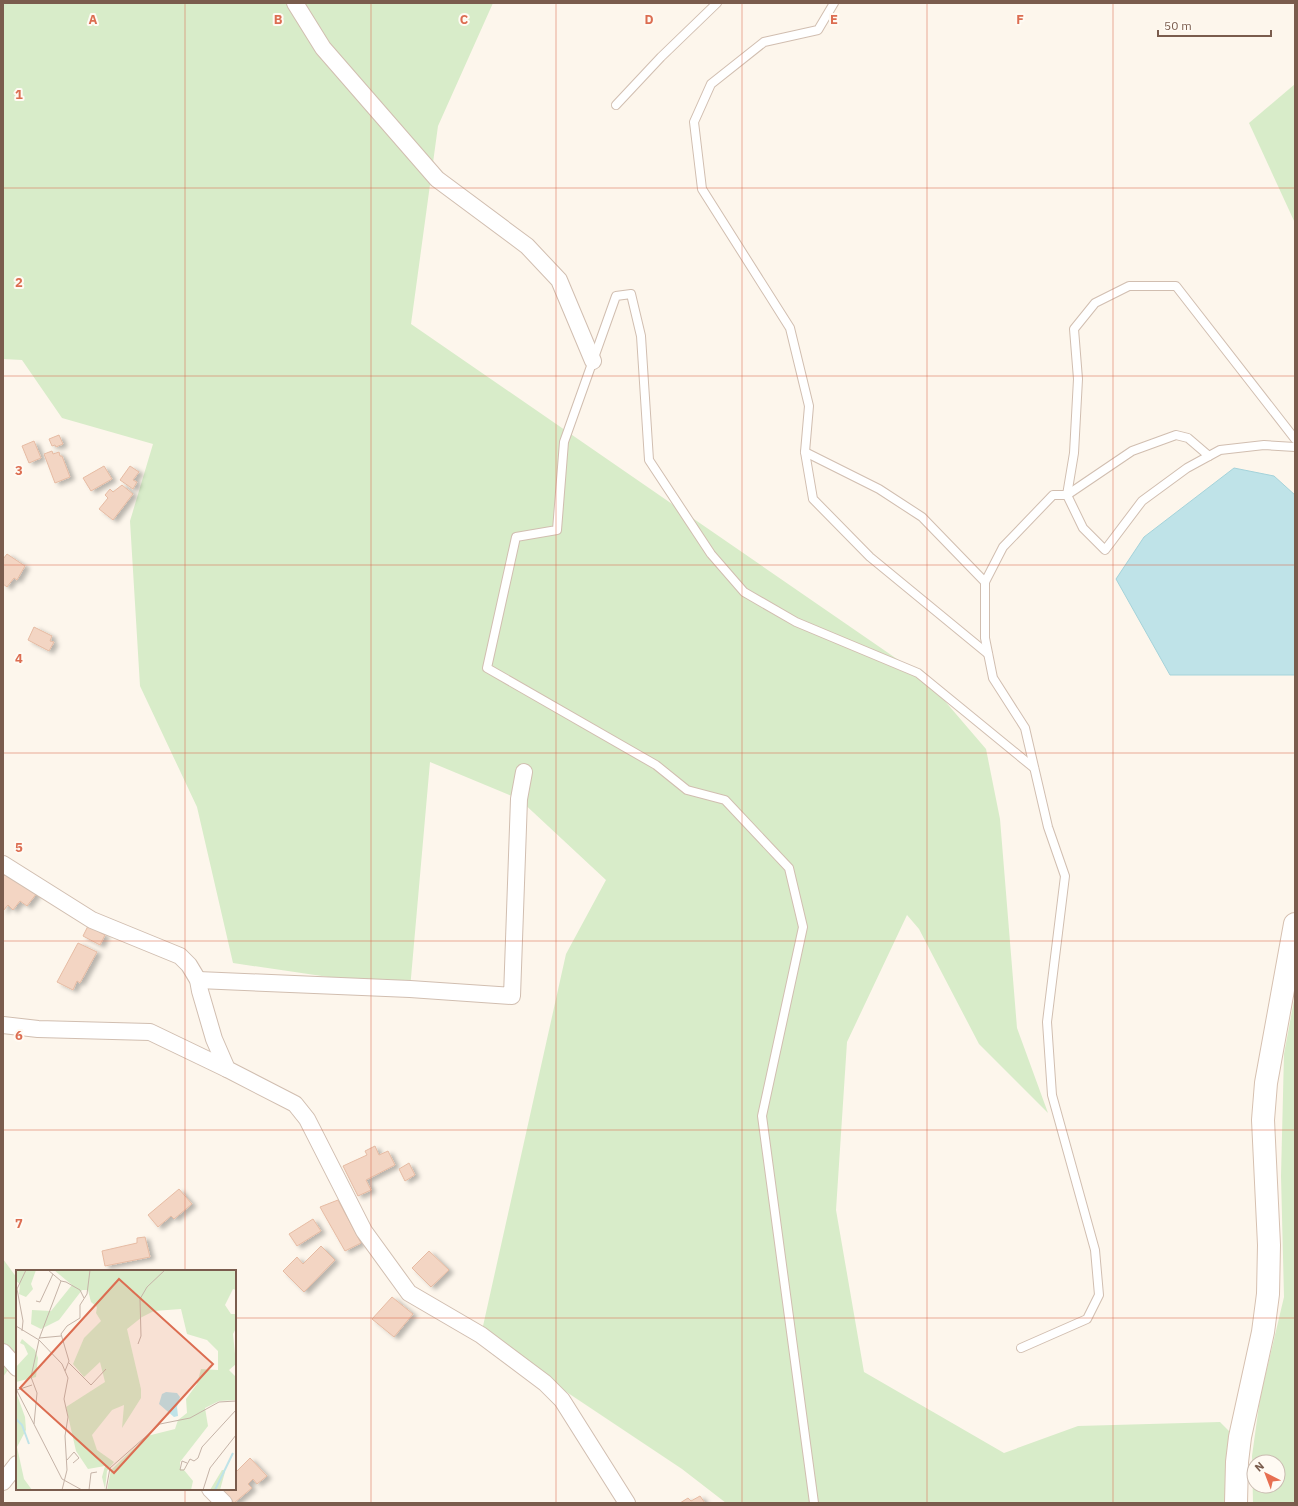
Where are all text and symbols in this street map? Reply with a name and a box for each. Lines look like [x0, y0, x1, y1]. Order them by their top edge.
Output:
text: A [89, 11, 98, 28]
text: B [274, 11, 283, 28]
text: C [460, 11, 469, 28]
text: D [644, 11, 654, 28]
text: E [830, 11, 838, 28]
text: F [1016, 11, 1024, 28]
scale bar [1158, 12, 1271, 38]
text: 50 m [1164, 18, 1192, 33]
text: 1 [15, 86, 23, 103]
text: 2 [15, 274, 23, 291]
text: 3 [15, 462, 23, 479]
text: 4 [15, 650, 23, 667]
text: 5 [15, 839, 23, 856]
text: 6 [15, 1027, 23, 1044]
text: 7 [15, 1215, 23, 1232]
inset map [16, 1270, 236, 1490]
north arrow [1246, 1454, 1286, 1494]
text: N [1252, 1459, 1267, 1474]

